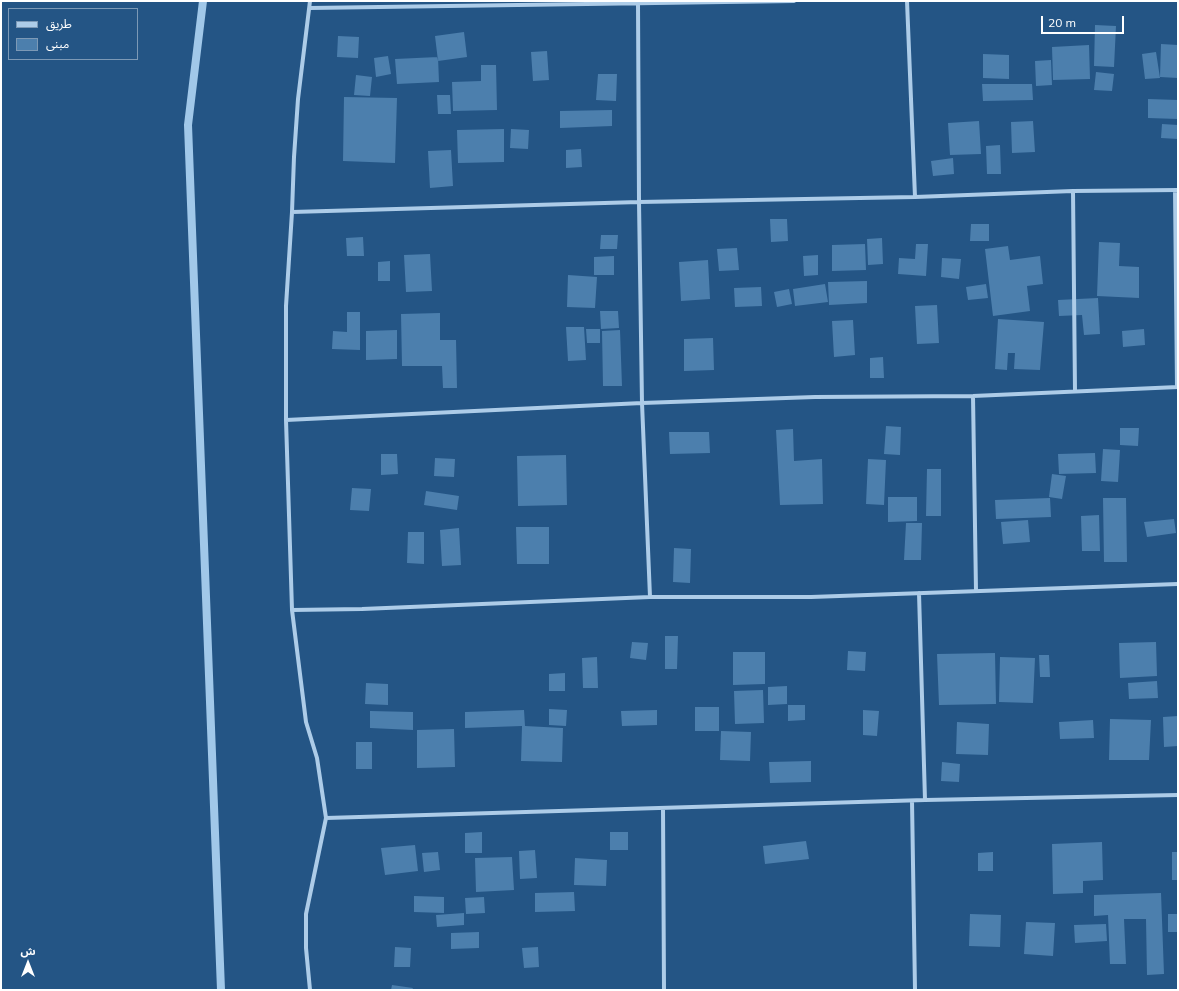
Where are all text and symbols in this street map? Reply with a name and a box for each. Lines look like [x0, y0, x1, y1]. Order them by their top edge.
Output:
legend [8, 8, 138, 60]
scale bar [1043, 8, 1126, 34]
text: 20 m [1048, 15, 1076, 30]
text: طريق [46, 16, 72, 31]
text: مبنى [46, 36, 69, 51]
north arrow [8, 943, 48, 983]
text: ش [20, 944, 36, 958]

